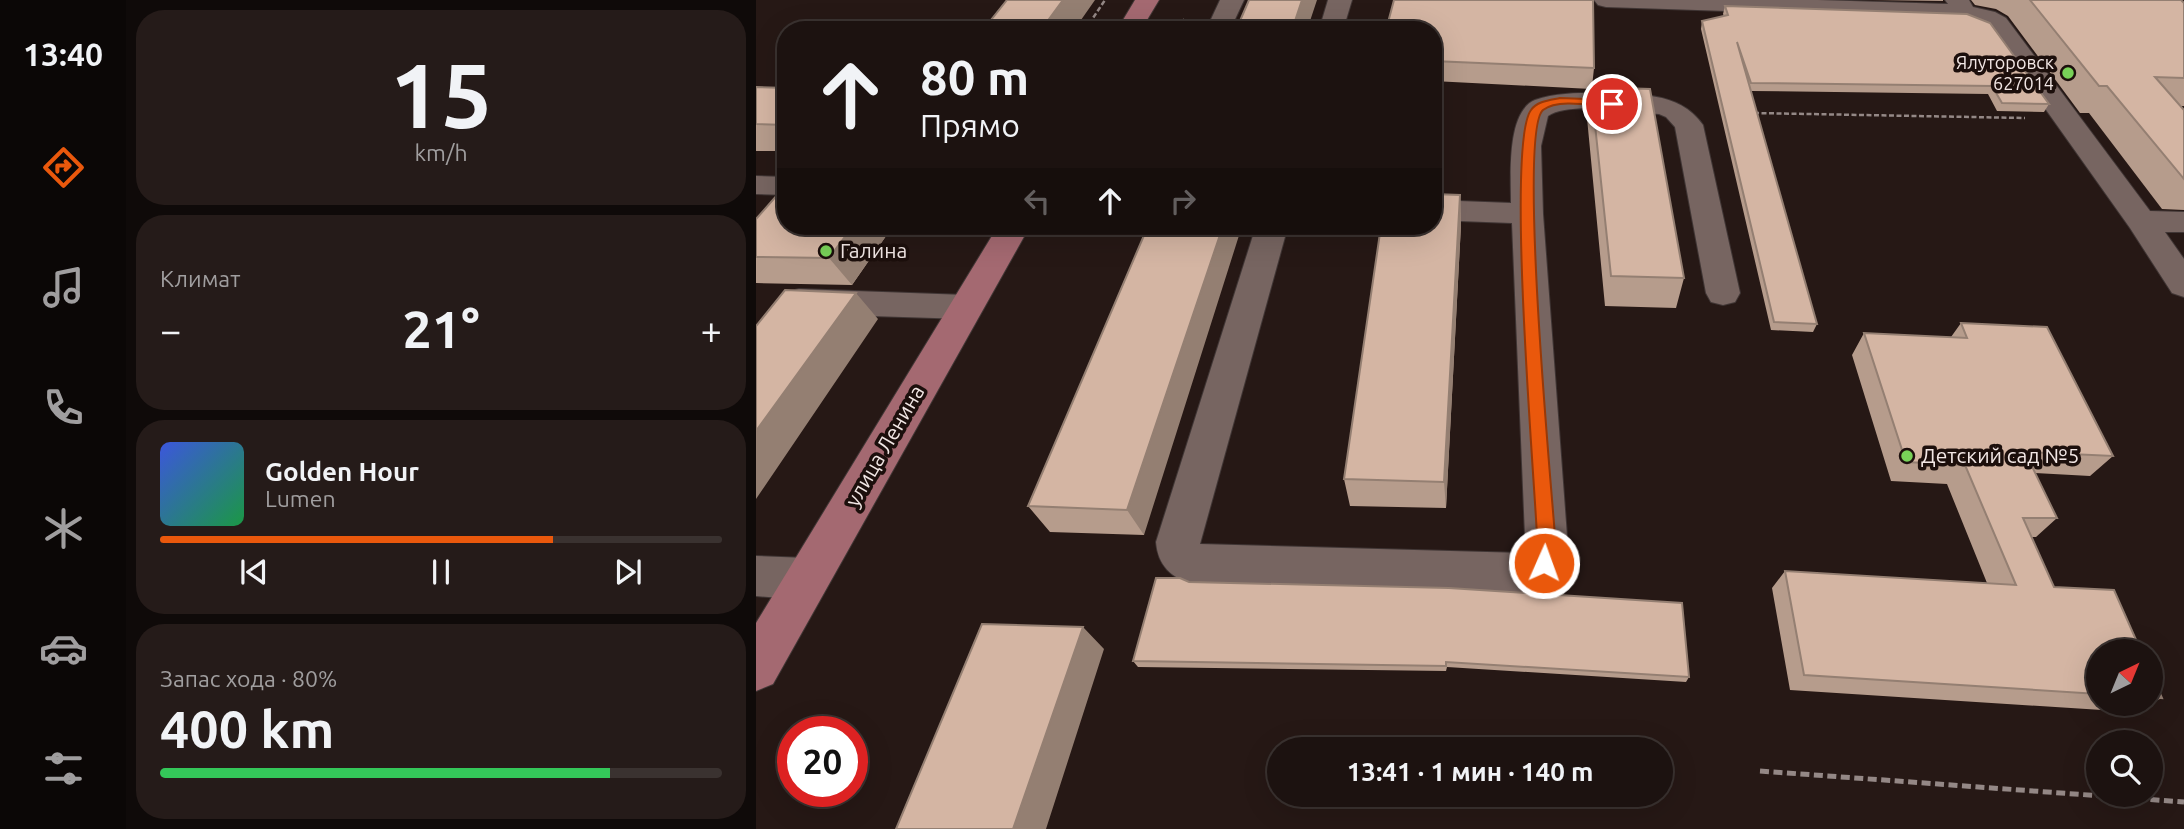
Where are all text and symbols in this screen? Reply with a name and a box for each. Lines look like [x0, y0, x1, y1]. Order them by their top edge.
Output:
text: 13:40 [23, 36, 103, 72]
text: 15 [390, 43, 492, 145]
icon: ahead [805, 49, 896, 140]
text: 80 m [920, 49, 1029, 104]
place label: Ялуторовск 627014 [1956, 52, 2054, 93]
marker: Ялуторовск 627014 [2060, 65, 2076, 81]
pin [1582, 74, 1642, 134]
icon: arrive [1593, 85, 1631, 123]
text: Прямо [920, 107, 1020, 143]
text: km/h [414, 140, 468, 165]
icon: directions [39, 143, 88, 192]
icon: left [1018, 182, 1056, 220]
icon: ahead [1091, 182, 1129, 220]
icon: right [1164, 182, 1202, 220]
place label: Галина [840, 238, 907, 262]
marker: Галина [818, 243, 834, 259]
icon: music [39, 263, 88, 312]
text: Климат [160, 266, 240, 291]
text: 21° [402, 300, 480, 358]
text: − [160, 309, 181, 351]
text: + [701, 309, 722, 351]
street label: улица Ленина [840, 381, 929, 510]
icon: phone [39, 383, 88, 432]
place label: Детский сад №5 [1921, 443, 2079, 467]
marker: Детский сад №5 [1899, 448, 1915, 464]
text: Golden Hour [265, 457, 419, 486]
text: Lumen [265, 486, 336, 511]
icon: climate [39, 504, 88, 553]
position arrow [1507, 526, 1581, 600]
icon: previous [235, 553, 273, 591]
icon: pause [422, 553, 460, 591]
icon: next [609, 553, 647, 591]
icon: car [39, 624, 88, 673]
north arrow [2086, 639, 2163, 716]
map controls [2086, 639, 2163, 807]
text: Запас хода · 80% [160, 666, 337, 691]
text: 400 km [160, 700, 334, 758]
speed limit sign: 20 [777, 716, 868, 807]
button: search [2086, 730, 2163, 807]
icon: filters [39, 744, 88, 793]
text: 13:41 · 1 мин · 140 m [1347, 757, 1593, 786]

